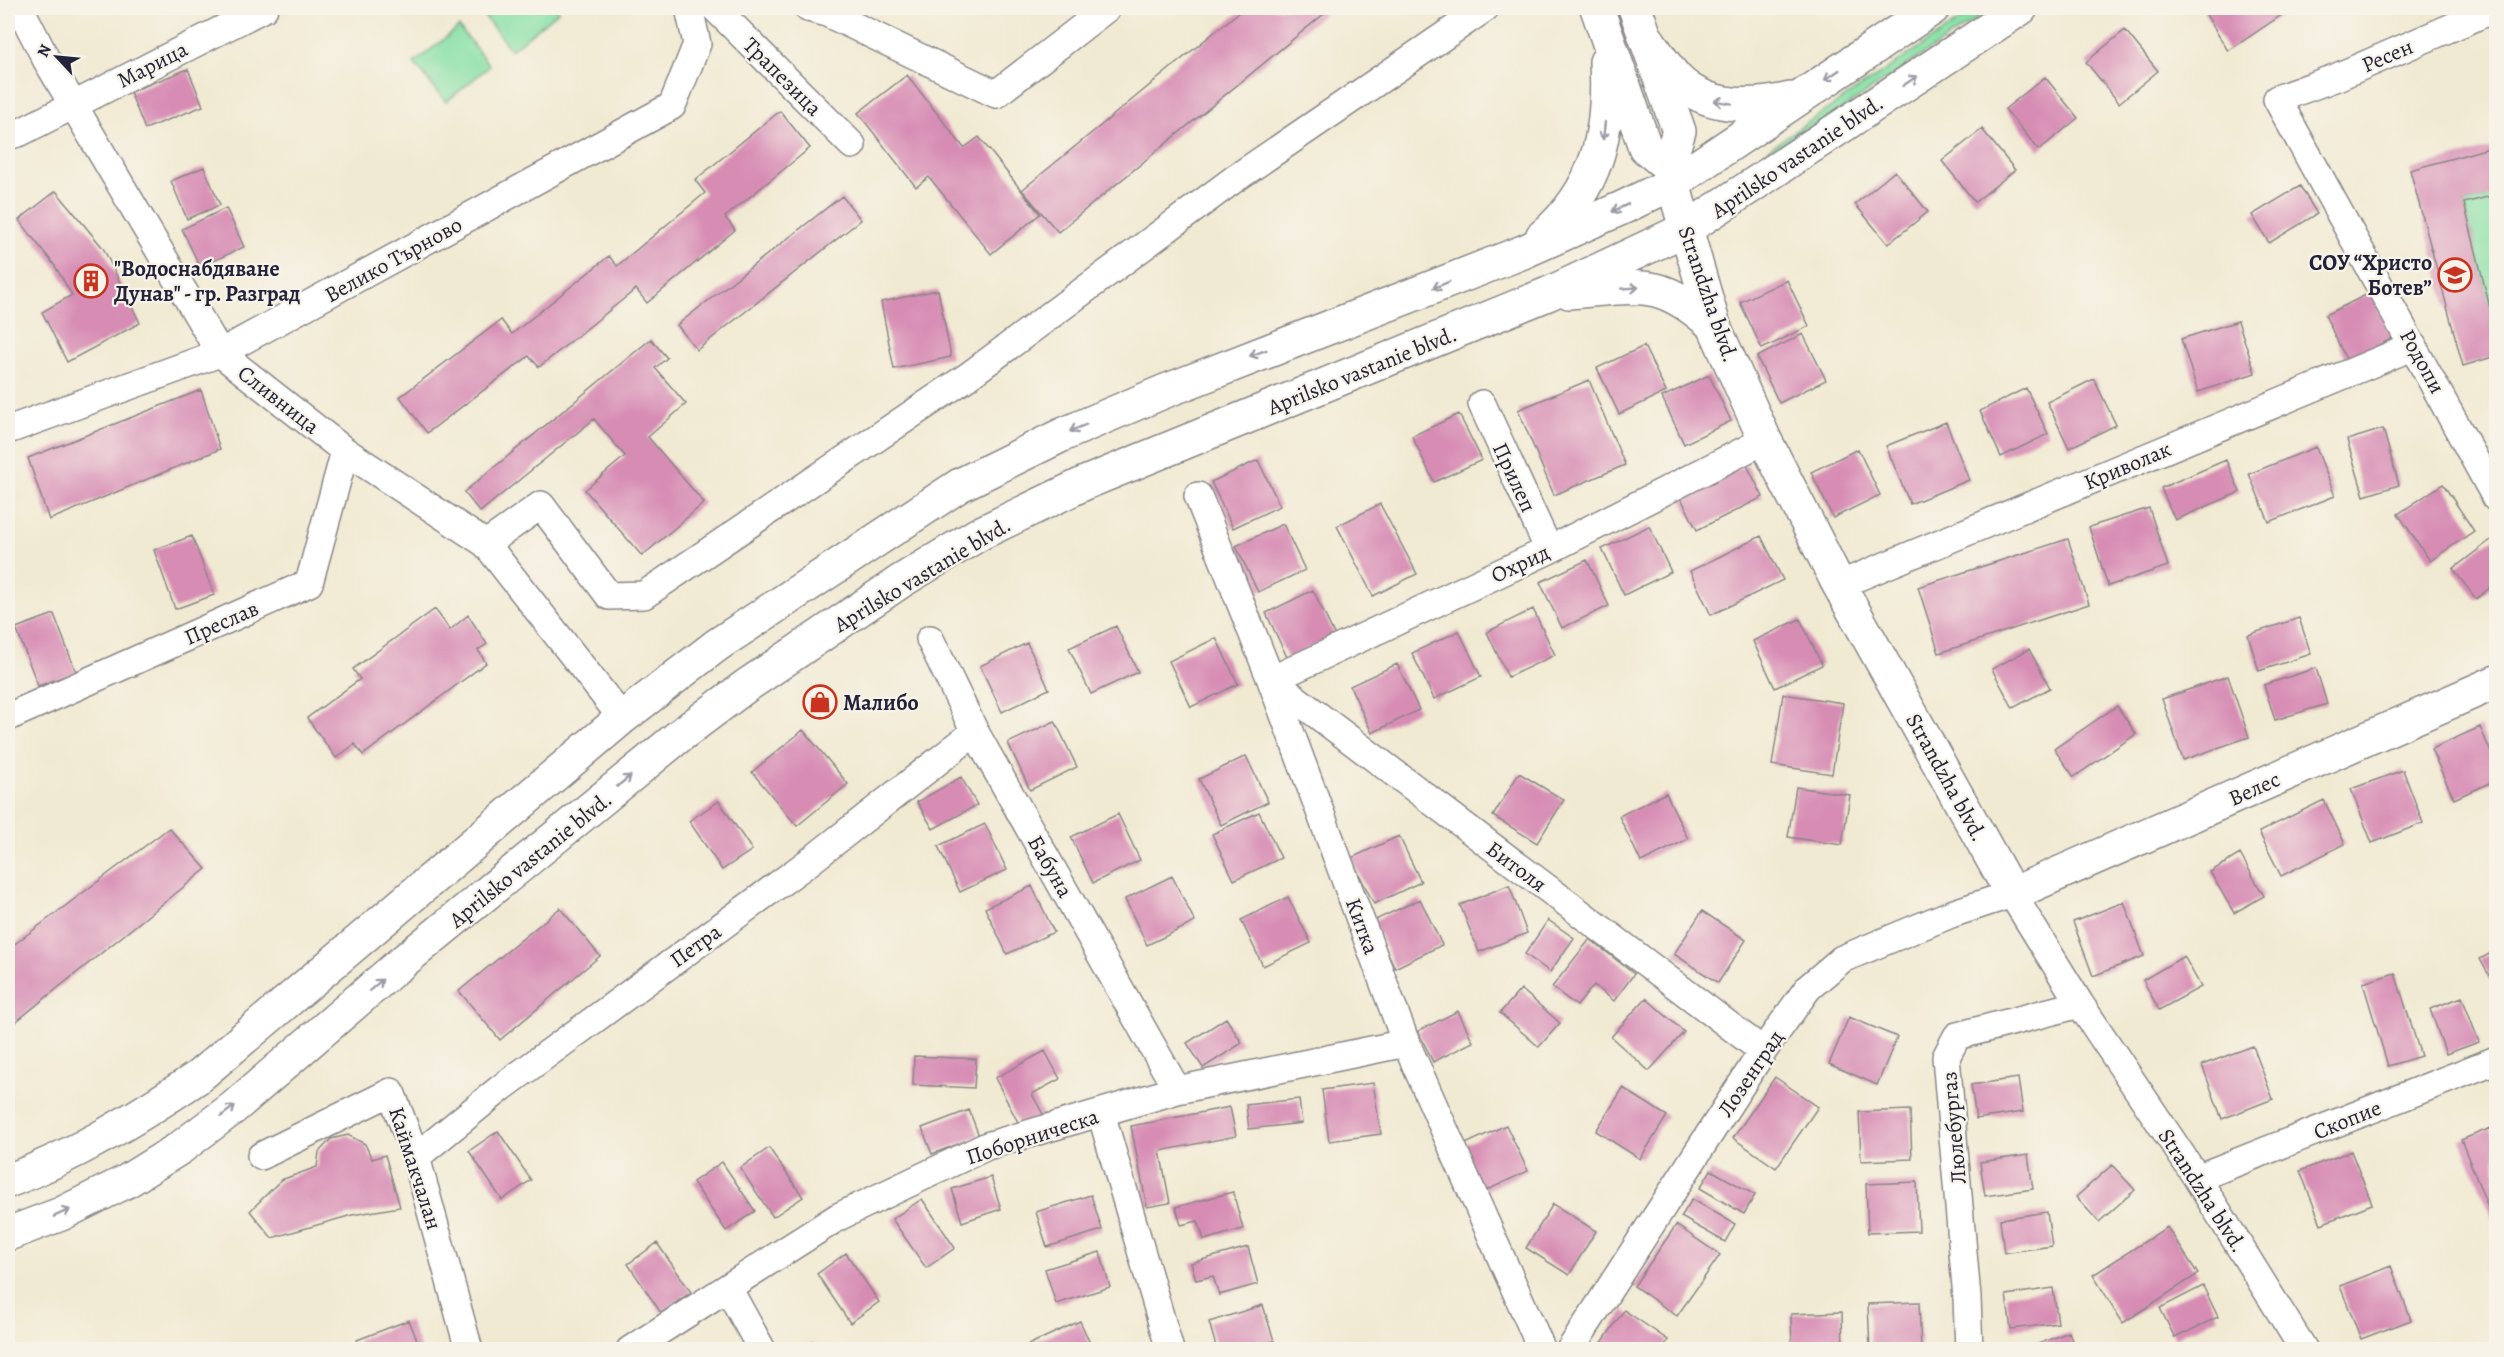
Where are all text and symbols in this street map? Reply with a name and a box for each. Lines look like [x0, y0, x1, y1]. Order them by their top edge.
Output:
north arrow [27, 27, 87, 87]
street label: Трапезица [736, 31, 829, 123]
street label: Ресен [2357, 32, 2418, 80]
street label: Марица [112, 34, 194, 95]
text: N [32, 40, 57, 61]
one-way arrow [1824, 70, 1841, 82]
one-way arrow [1901, 75, 1918, 87]
street label: Aprilsko vastanie blvd. [1705, 88, 1890, 226]
one-way arrow [1713, 96, 1733, 107]
one-way arrow [1598, 120, 1609, 140]
one-way arrow [1612, 203, 1630, 215]
street label: Велико Търново [319, 210, 468, 310]
street label: Strandzha blvd. [1671, 222, 1745, 366]
place label: СОУ “Христо Ботев” [2309, 248, 2432, 303]
place label: "Водоснабдяване Дунав" - гр. Разград [114, 254, 300, 309]
school or university icon: СОУ “Христо Ботев” [2437, 257, 2473, 293]
building icon: "Водоснабдяване Дунав" - гр. Разград [73, 263, 109, 299]
one-way arrow [1432, 280, 1451, 291]
one-way arrow [1619, 282, 1639, 293]
street label: Aprilsko vastanie blvd. [1262, 319, 1462, 423]
street label: Родопи [2392, 324, 2452, 399]
one-way arrow [1250, 349, 1268, 360]
street label: Сливница [231, 358, 326, 442]
one-way arrow [1070, 423, 1088, 434]
street label: Криволак [2079, 434, 2176, 498]
street label: Прилеп [1485, 438, 1543, 517]
street label: Aprilsko vastanie blvd. [827, 510, 1017, 640]
street label: Охрид [1486, 537, 1555, 590]
street label: Преслав [180, 593, 263, 653]
shop icon: Малибо [802, 684, 838, 720]
place label: Малибо [843, 688, 919, 718]
street label: Strandzha blvd. [1899, 708, 1994, 847]
street label: Велес [2224, 764, 2285, 813]
one-way arrow [616, 775, 632, 788]
street label: Aprilsko vastanie blvd. [442, 785, 618, 936]
street label: Бабуна [1020, 830, 1080, 904]
street label: Битоля [1480, 834, 1553, 899]
street label: Китка [1338, 894, 1386, 959]
street label: Петра [664, 917, 728, 975]
one-way arrow [368, 978, 383, 992]
street label: Лозенград [1711, 1024, 1791, 1123]
street label: Люлебургаз [1934, 1070, 1974, 1185]
street label: Скопие [2309, 1093, 2386, 1147]
street label: Поборническа [962, 1101, 1103, 1172]
street label: Каймакчалан [381, 1103, 449, 1234]
one-way arrow [220, 1105, 236, 1118]
street label: Strandzha blvd. [2151, 1123, 2253, 1258]
one-way arrow [53, 1206, 71, 1217]

